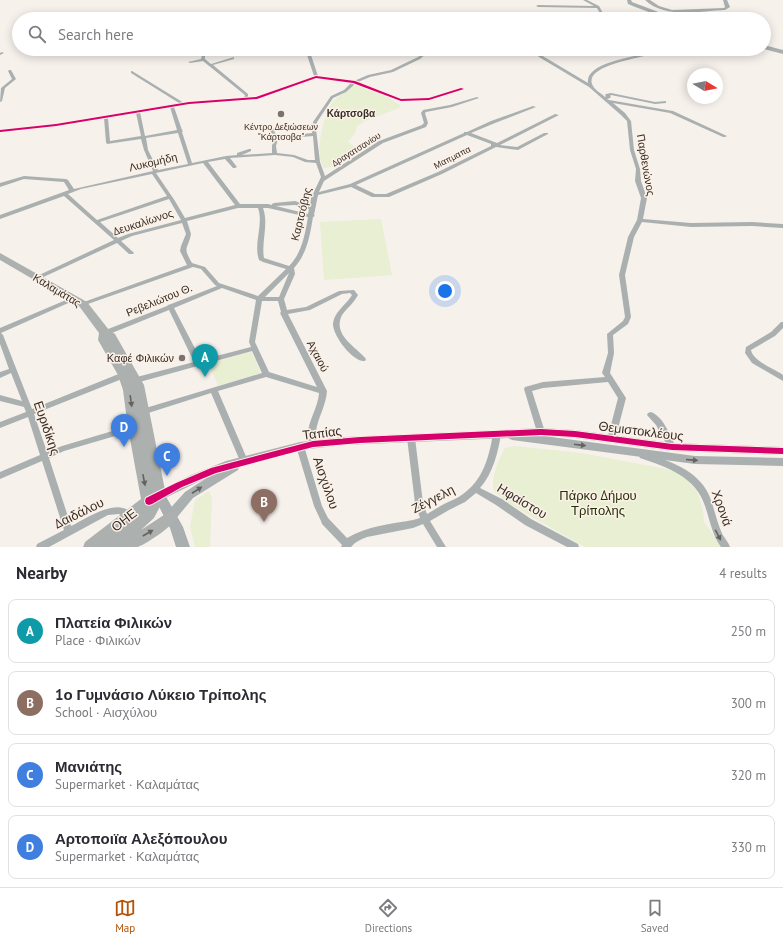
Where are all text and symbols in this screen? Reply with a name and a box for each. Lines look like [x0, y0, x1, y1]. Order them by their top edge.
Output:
search box [12, 12, 771, 56]
icon: search [26, 23, 48, 45]
text: Search here [58, 25, 134, 44]
north arrow [687, 68, 723, 104]
district label: Κάρτσοβα [327, 107, 376, 120]
marker: Κέντρο Δεξιώσεων "Κάρτσοβα" [276, 109, 286, 119]
place label: Κέντρο Δεξιώσεων "Κάρτσοβα" [244, 121, 318, 142]
street label: Δραγατσανίου [329, 130, 383, 168]
street label: Παρθενώνος [634, 133, 658, 197]
street label: Μαπμαπα [432, 143, 472, 171]
street label: Λυκομήδη [127, 150, 179, 174]
street label: Καρτσόβης [288, 186, 314, 242]
street label: Δευκαλίωνος [111, 206, 175, 238]
street label: Καλαμάτας [30, 270, 84, 310]
street label: Ρεβελιώτου Θ. [124, 280, 194, 320]
your location [435, 281, 455, 301]
street label: Αχαιού [304, 338, 332, 374]
pin: A [192, 344, 218, 377]
place label: Καφέ Φιλικών [107, 351, 174, 365]
marker: Καφέ Φιλικών [177, 353, 187, 363]
one-way arrow [128, 395, 134, 407]
street label: Ευριδίκης [30, 399, 64, 457]
pin: D [111, 414, 137, 447]
street label: Θεμιστοκλέους [597, 417, 685, 445]
street label: Ταπίας [301, 422, 343, 444]
one-way arrow [574, 442, 586, 448]
pin: C [154, 443, 180, 476]
street label: Αισχύλου [309, 455, 343, 511]
one-way arrow [686, 456, 698, 463]
one-way arrow [141, 474, 147, 486]
street label: Ηφαίστου [494, 479, 550, 523]
street label: Ζέγγελη [409, 481, 457, 517]
one-way arrow [192, 486, 202, 494]
park label: Πάρκο Δήμου Τρίπολης [559, 487, 637, 519]
street label: Χρονά [708, 488, 737, 529]
pin: B [251, 489, 277, 522]
street label: Δαιδάλου [51, 494, 107, 532]
street label: ΟΗΕ [108, 504, 141, 535]
one-way arrow [715, 529, 721, 540]
one-way arrow [142, 530, 153, 537]
text: Nearby [16, 562, 67, 584]
text: 4 results [719, 565, 767, 582]
text: Πλατεία Φιλικών [55, 613, 172, 632]
text: A [26, 623, 34, 640]
text: 250 m [731, 623, 766, 640]
text: Place · Φιλικών [55, 632, 141, 649]
text: 1ο Γυμνάσιο Λύκειο Τρίπολης [55, 685, 267, 704]
text: B [26, 695, 34, 712]
text: 300 m [731, 695, 766, 712]
text: School · Αισχύλου [55, 704, 157, 721]
text: Μανιάτης [55, 757, 122, 776]
text: C [26, 767, 34, 784]
text: 320 m [731, 767, 766, 784]
text: Supermarket · Καλαμάτας [55, 776, 199, 793]
text: Αρτοποιϊα Αλεξόπουλου [55, 829, 227, 848]
text: D [26, 839, 34, 856]
text: 330 m [731, 839, 766, 856]
text: Supermarket · Καλαμάτας [55, 848, 199, 865]
tab: Map [114, 897, 136, 935]
tab: Directions [365, 897, 412, 935]
tab: Saved [641, 897, 669, 935]

